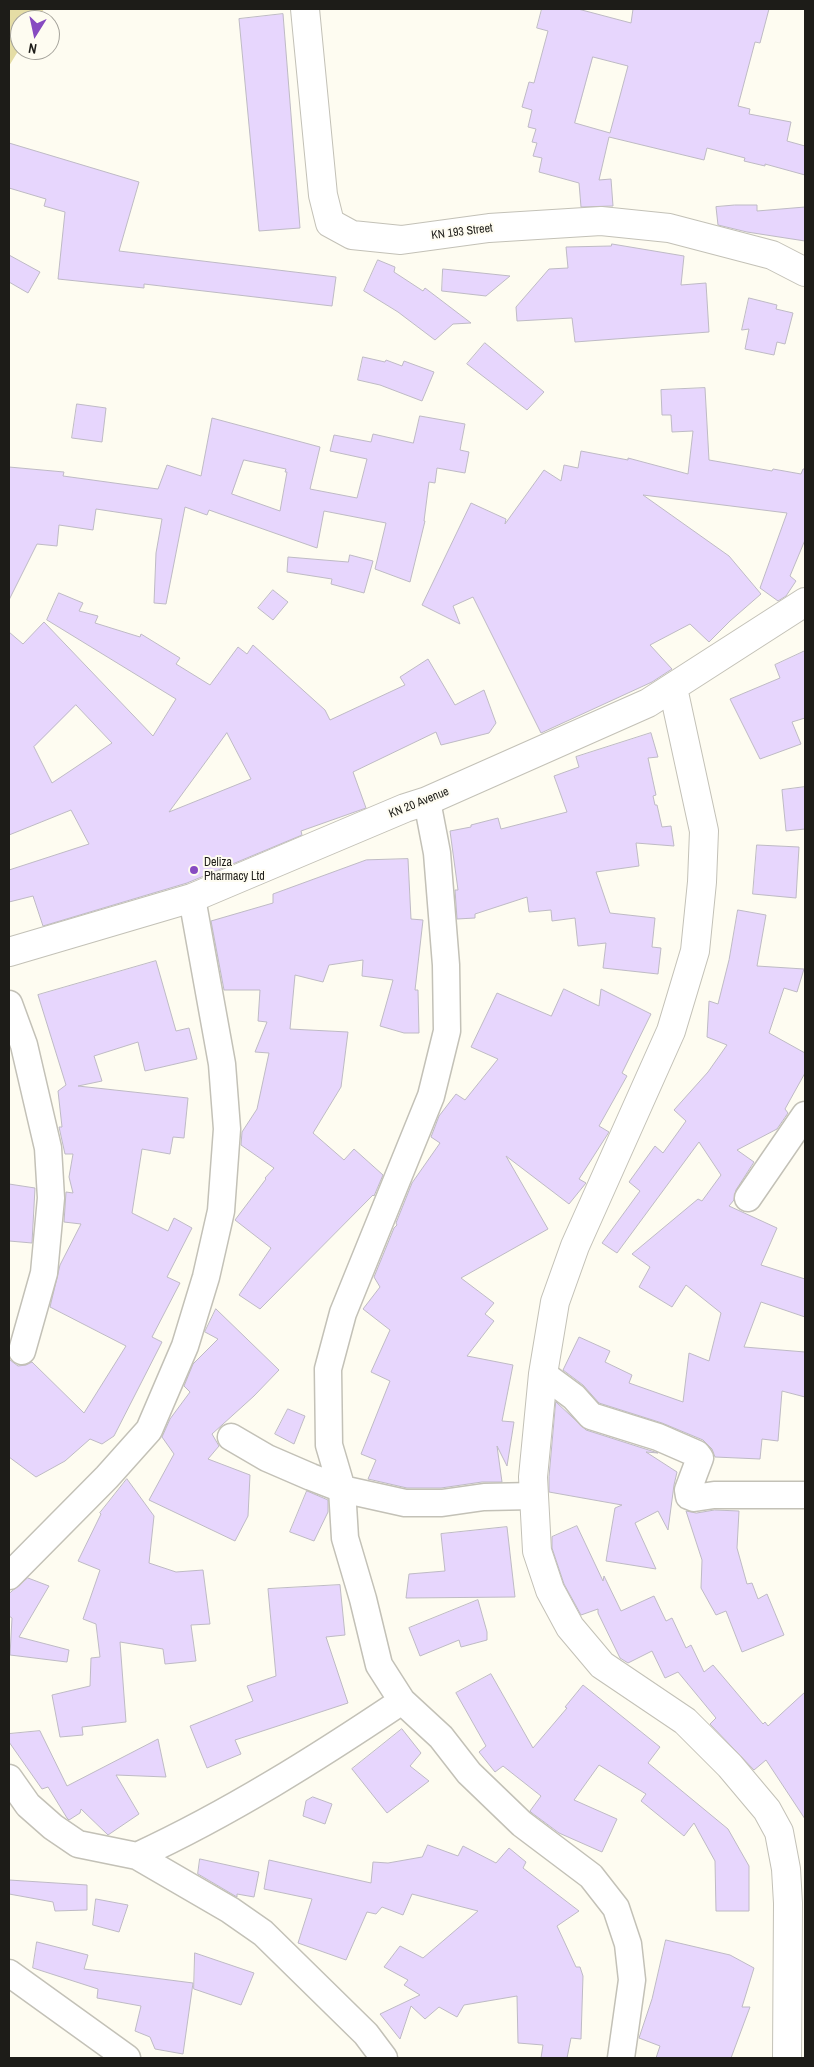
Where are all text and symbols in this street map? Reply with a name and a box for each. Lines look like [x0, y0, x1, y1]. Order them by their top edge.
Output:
north arrow [10, 10, 60, 60]
text: N [27, 39, 38, 58]
street label: KN 193 Street [430, 221, 494, 243]
street label: KN 20 Avenue [387, 784, 451, 822]
place label: Deliza Pharmacy Ltd [204, 856, 265, 884]
marker: Deliza Pharmacy Ltd [188, 864, 200, 876]

